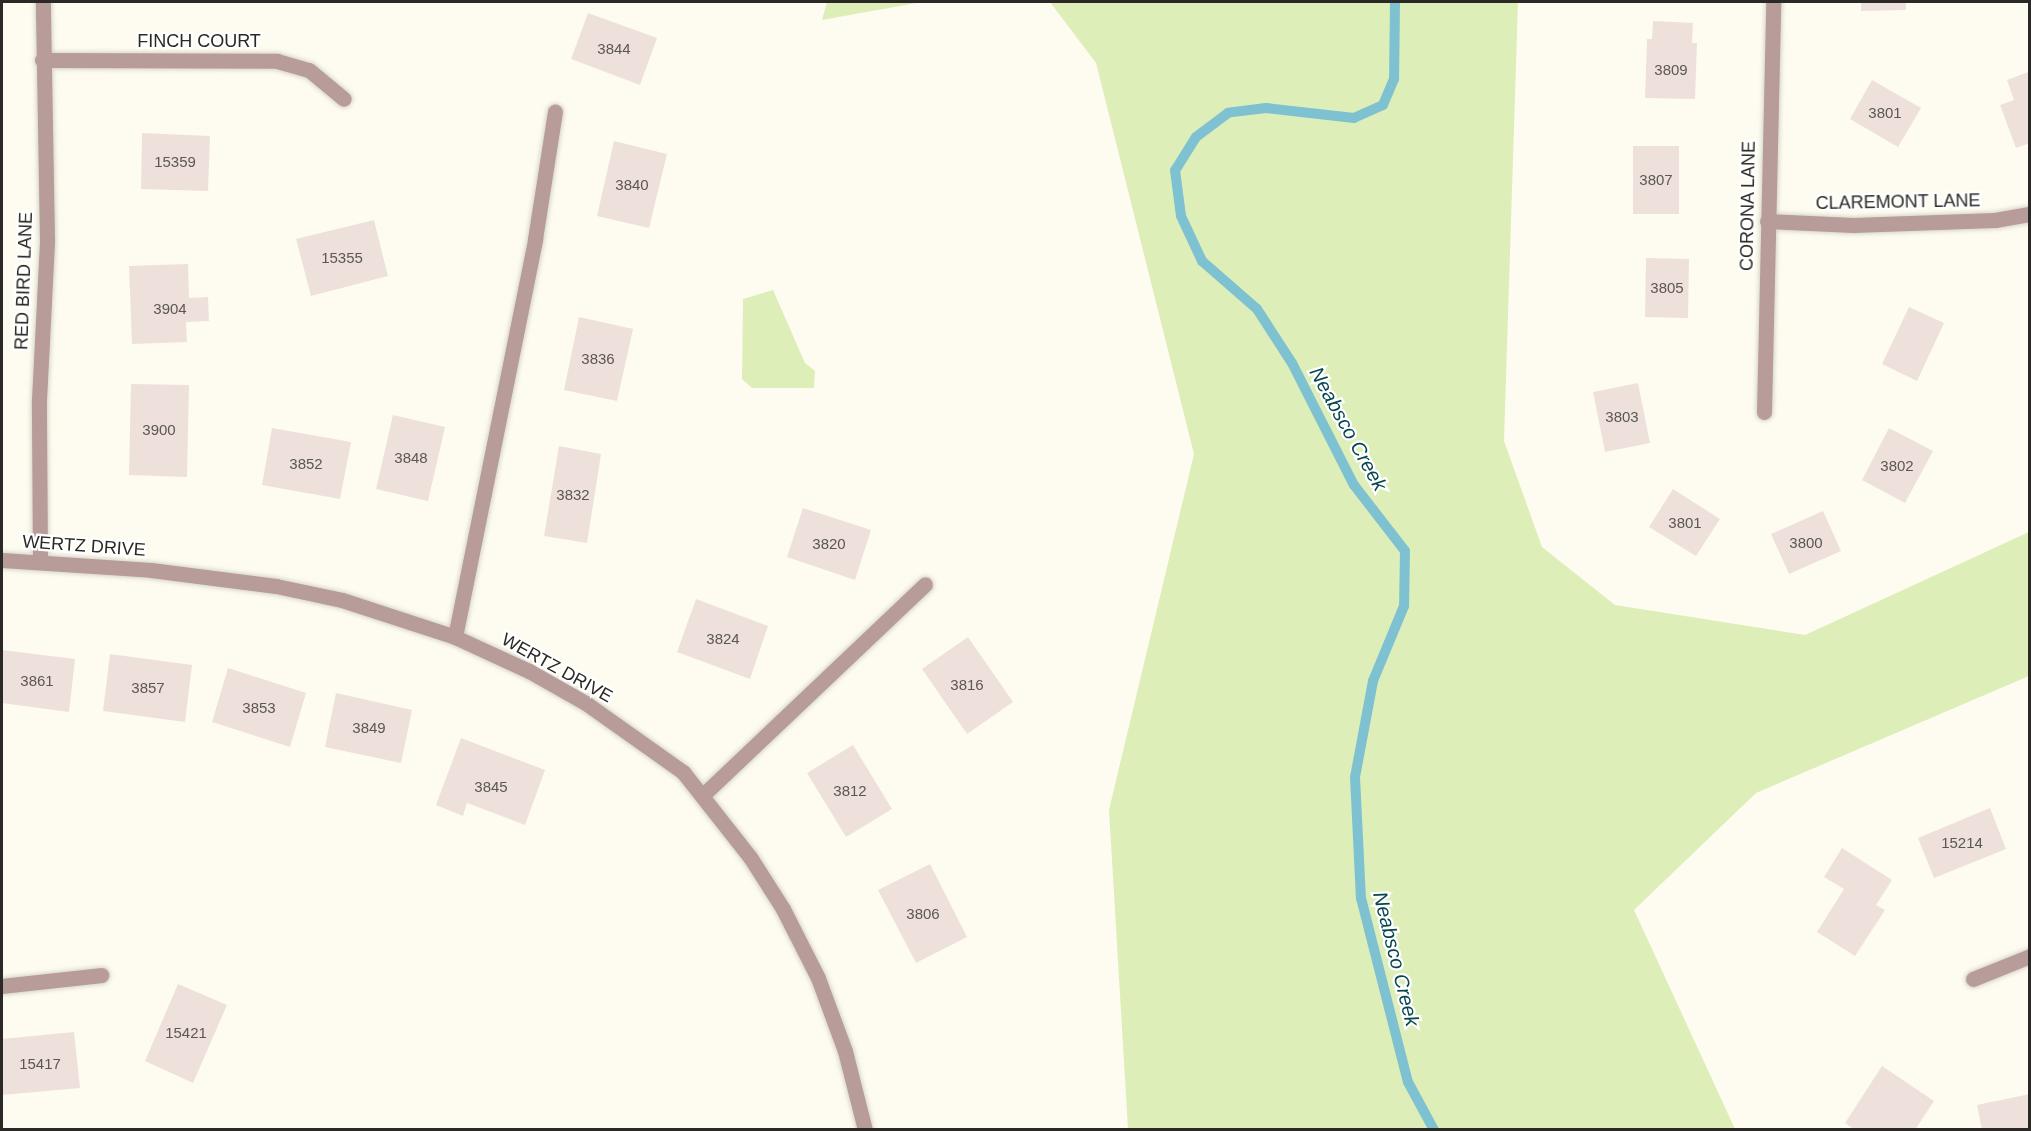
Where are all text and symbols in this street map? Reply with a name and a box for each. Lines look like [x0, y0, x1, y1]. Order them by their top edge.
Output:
street label: FINCH COURT [137, 30, 261, 52]
house number: 3844 [597, 40, 631, 58]
house number: 3809 [1654, 61, 1688, 79]
house number: 3801 [1868, 104, 1902, 122]
street label: CORONA LANE [1736, 140, 1760, 272]
house number: 15359 [154, 153, 196, 171]
house number: 3807 [1639, 171, 1673, 189]
house number: 3840 [615, 176, 649, 194]
street label: CLAREMONT LANE [1815, 190, 1981, 214]
street label: RED BIRD LANE [11, 212, 37, 350]
house number: 15355 [321, 249, 363, 267]
house number: 3805 [1650, 279, 1684, 297]
house number: 3904 [153, 300, 187, 318]
house number: 3836 [581, 350, 615, 368]
water label: Neabsco Creek [1304, 363, 1392, 495]
house number: 3803 [1605, 408, 1639, 426]
house number: 3900 [142, 421, 176, 439]
house number: 3848 [394, 449, 428, 467]
house number: 3852 [289, 455, 323, 473]
house number: 3802 [1880, 457, 1914, 475]
house number: 3832 [556, 486, 590, 504]
house number: 3801 [1668, 514, 1702, 532]
street label: WERTZ DRIVE [22, 531, 146, 561]
house number: 3800 [1789, 534, 1823, 552]
house number: 3820 [812, 535, 846, 553]
street label: WERTZ DRIVE [498, 629, 616, 707]
house number: 3824 [706, 630, 740, 648]
house number: 3861 [20, 672, 54, 690]
house number: 3816 [950, 676, 984, 694]
house number: 3857 [131, 679, 165, 697]
house number: 3853 [242, 699, 276, 717]
house number: 3849 [352, 719, 386, 737]
house number: 3845 [474, 778, 508, 796]
house number: 3812 [833, 782, 867, 800]
house number: 15214 [1941, 834, 1983, 852]
water label: Neabsco Creek [1368, 889, 1424, 1029]
house number: 3806 [906, 905, 940, 923]
house number: 15421 [165, 1024, 207, 1042]
house number: 15417 [19, 1055, 61, 1073]

